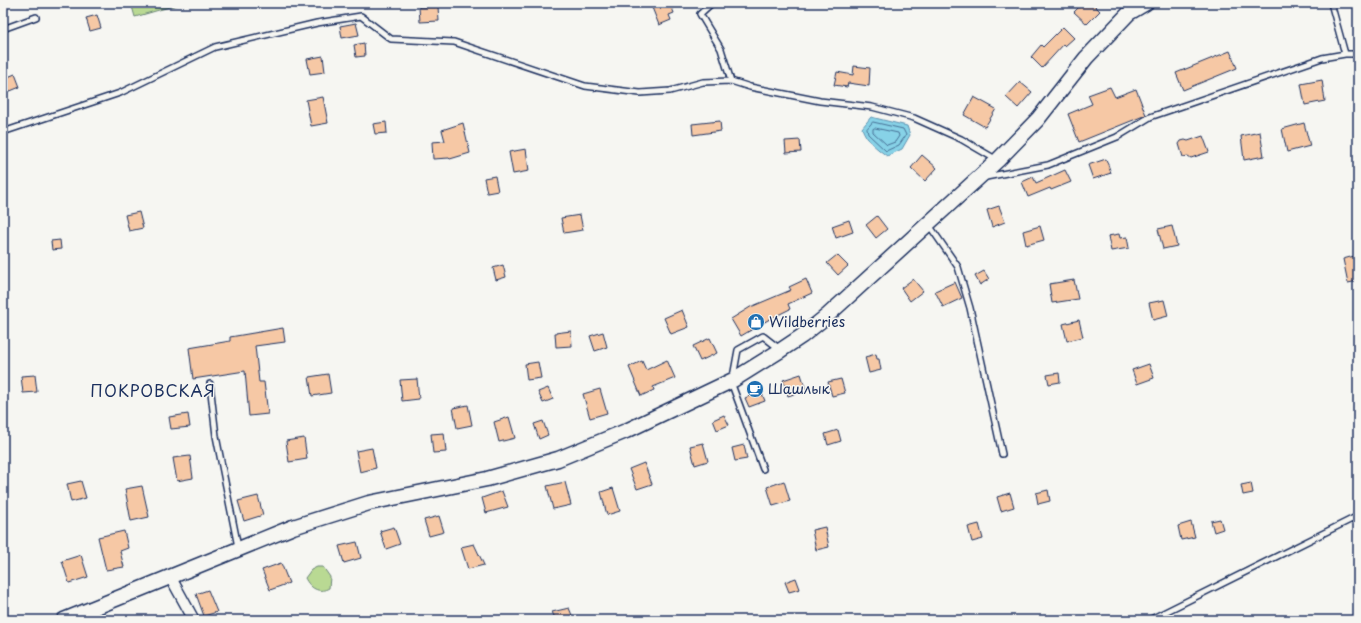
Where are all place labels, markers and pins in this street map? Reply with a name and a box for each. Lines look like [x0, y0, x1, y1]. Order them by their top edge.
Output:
place label: Wildberries [769, 311, 845, 332]
shop icon: Wildberries [746, 312, 766, 332]
place label: Шашлык [768, 378, 831, 399]
cafe icon: Шашлык [745, 379, 765, 399]

